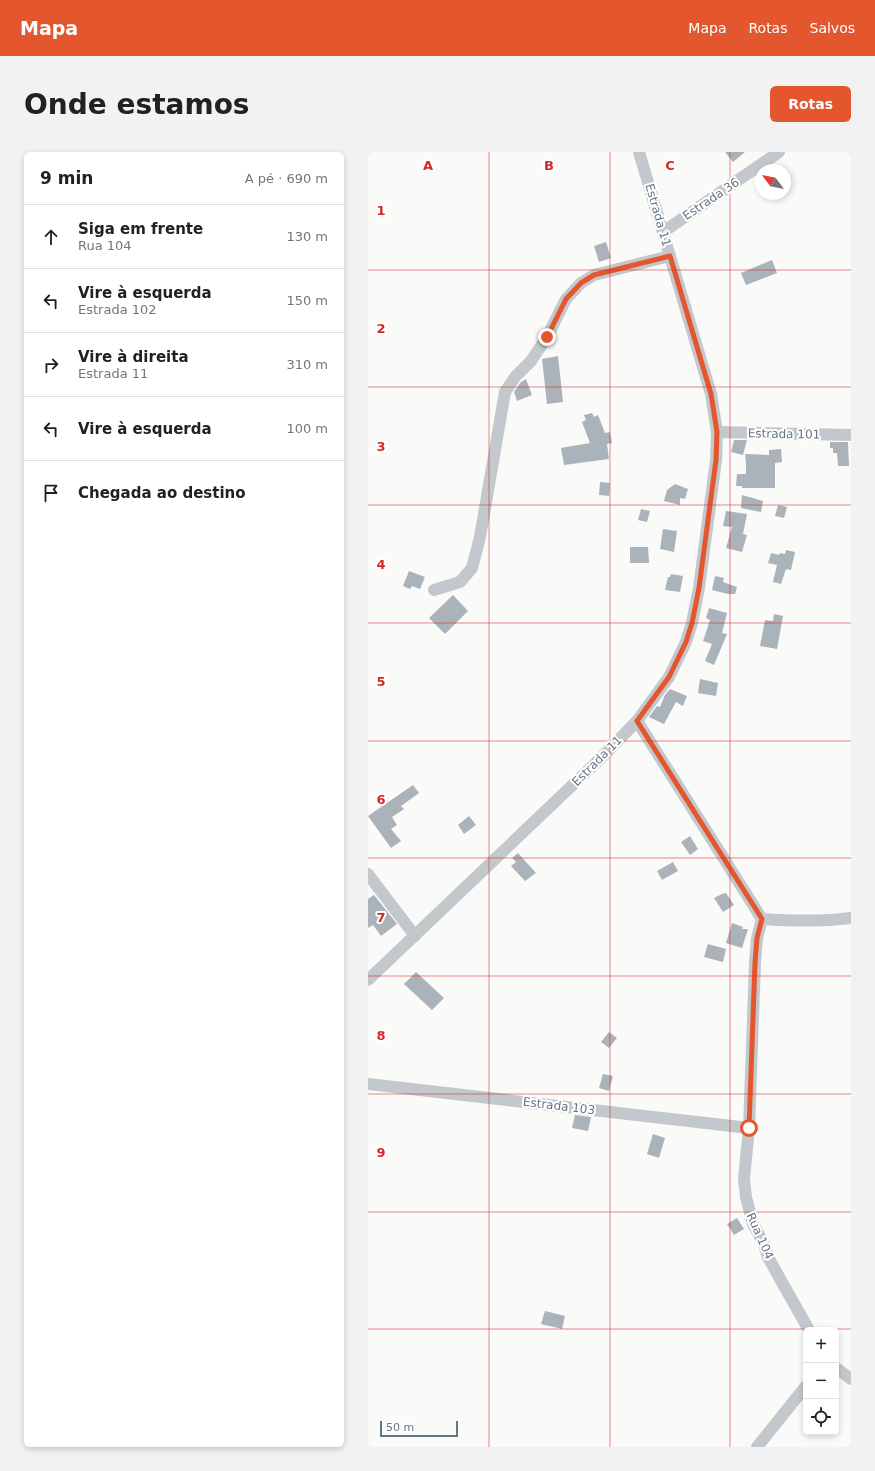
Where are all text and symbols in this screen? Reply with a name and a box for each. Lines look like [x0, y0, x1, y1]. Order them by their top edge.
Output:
text: Mapa [20, 17, 78, 39]
text: Mapa [688, 20, 726, 36]
text: Rotas [748, 20, 788, 36]
text: Salvos [810, 20, 855, 36]
button: Rotas [770, 86, 851, 122]
text: Onde estamos [24, 88, 250, 121]
text: A [423, 158, 433, 173]
text: B [544, 158, 554, 173]
text: C [665, 158, 675, 173]
north arrow [755, 164, 791, 200]
text: 9 min [40, 168, 93, 188]
text: A pé · 690 m [245, 171, 328, 186]
street label: Estrada 36 [680, 175, 742, 223]
street label: Estrada 11 [642, 182, 674, 248]
text: 1 [376, 203, 386, 218]
text: Siga em frente [78, 220, 203, 238]
icon: ahead [40, 226, 62, 248]
text: 130 m [286, 229, 328, 244]
text: Rua 104 [78, 238, 132, 253]
text: Vire à esquerda [78, 284, 212, 302]
icon: left [40, 290, 62, 312]
text: 150 m [286, 293, 328, 308]
text: Estrada 102 [78, 302, 157, 317]
text: 2 [376, 321, 386, 336]
route end [538, 328, 556, 346]
text: Vire à direita [78, 348, 189, 366]
icon: right [40, 354, 62, 376]
text: 310 m [286, 357, 328, 372]
text: Estrada 11 [78, 366, 148, 381]
icon: left [40, 418, 62, 440]
text: Vire à esquerda [78, 420, 212, 438]
text: 100 m [286, 421, 328, 436]
street label: Estrada 101 [748, 426, 820, 442]
text: 3 [376, 439, 386, 454]
icon: arrive [40, 482, 62, 504]
text: Chegada ao destino [78, 484, 246, 502]
text: 4 [376, 557, 386, 572]
text: 5 [376, 674, 386, 689]
street label: Estrada 11 [569, 733, 625, 789]
text: 6 [376, 792, 386, 807]
text: 7 [376, 910, 386, 925]
text: 8 [376, 1028, 386, 1043]
street label: Estrada 103 [522, 1095, 596, 1117]
route start [740, 1119, 758, 1137]
text: 9 [376, 1145, 386, 1160]
street label: Rua 104 [744, 1211, 776, 1261]
map controls [803, 1327, 839, 1435]
button: + [803, 1327, 839, 1363]
button: − [803, 1363, 839, 1399]
button: locate [803, 1399, 839, 1435]
scale bar [380, 1419, 458, 1438]
text: 50 m [386, 1421, 414, 1434]

